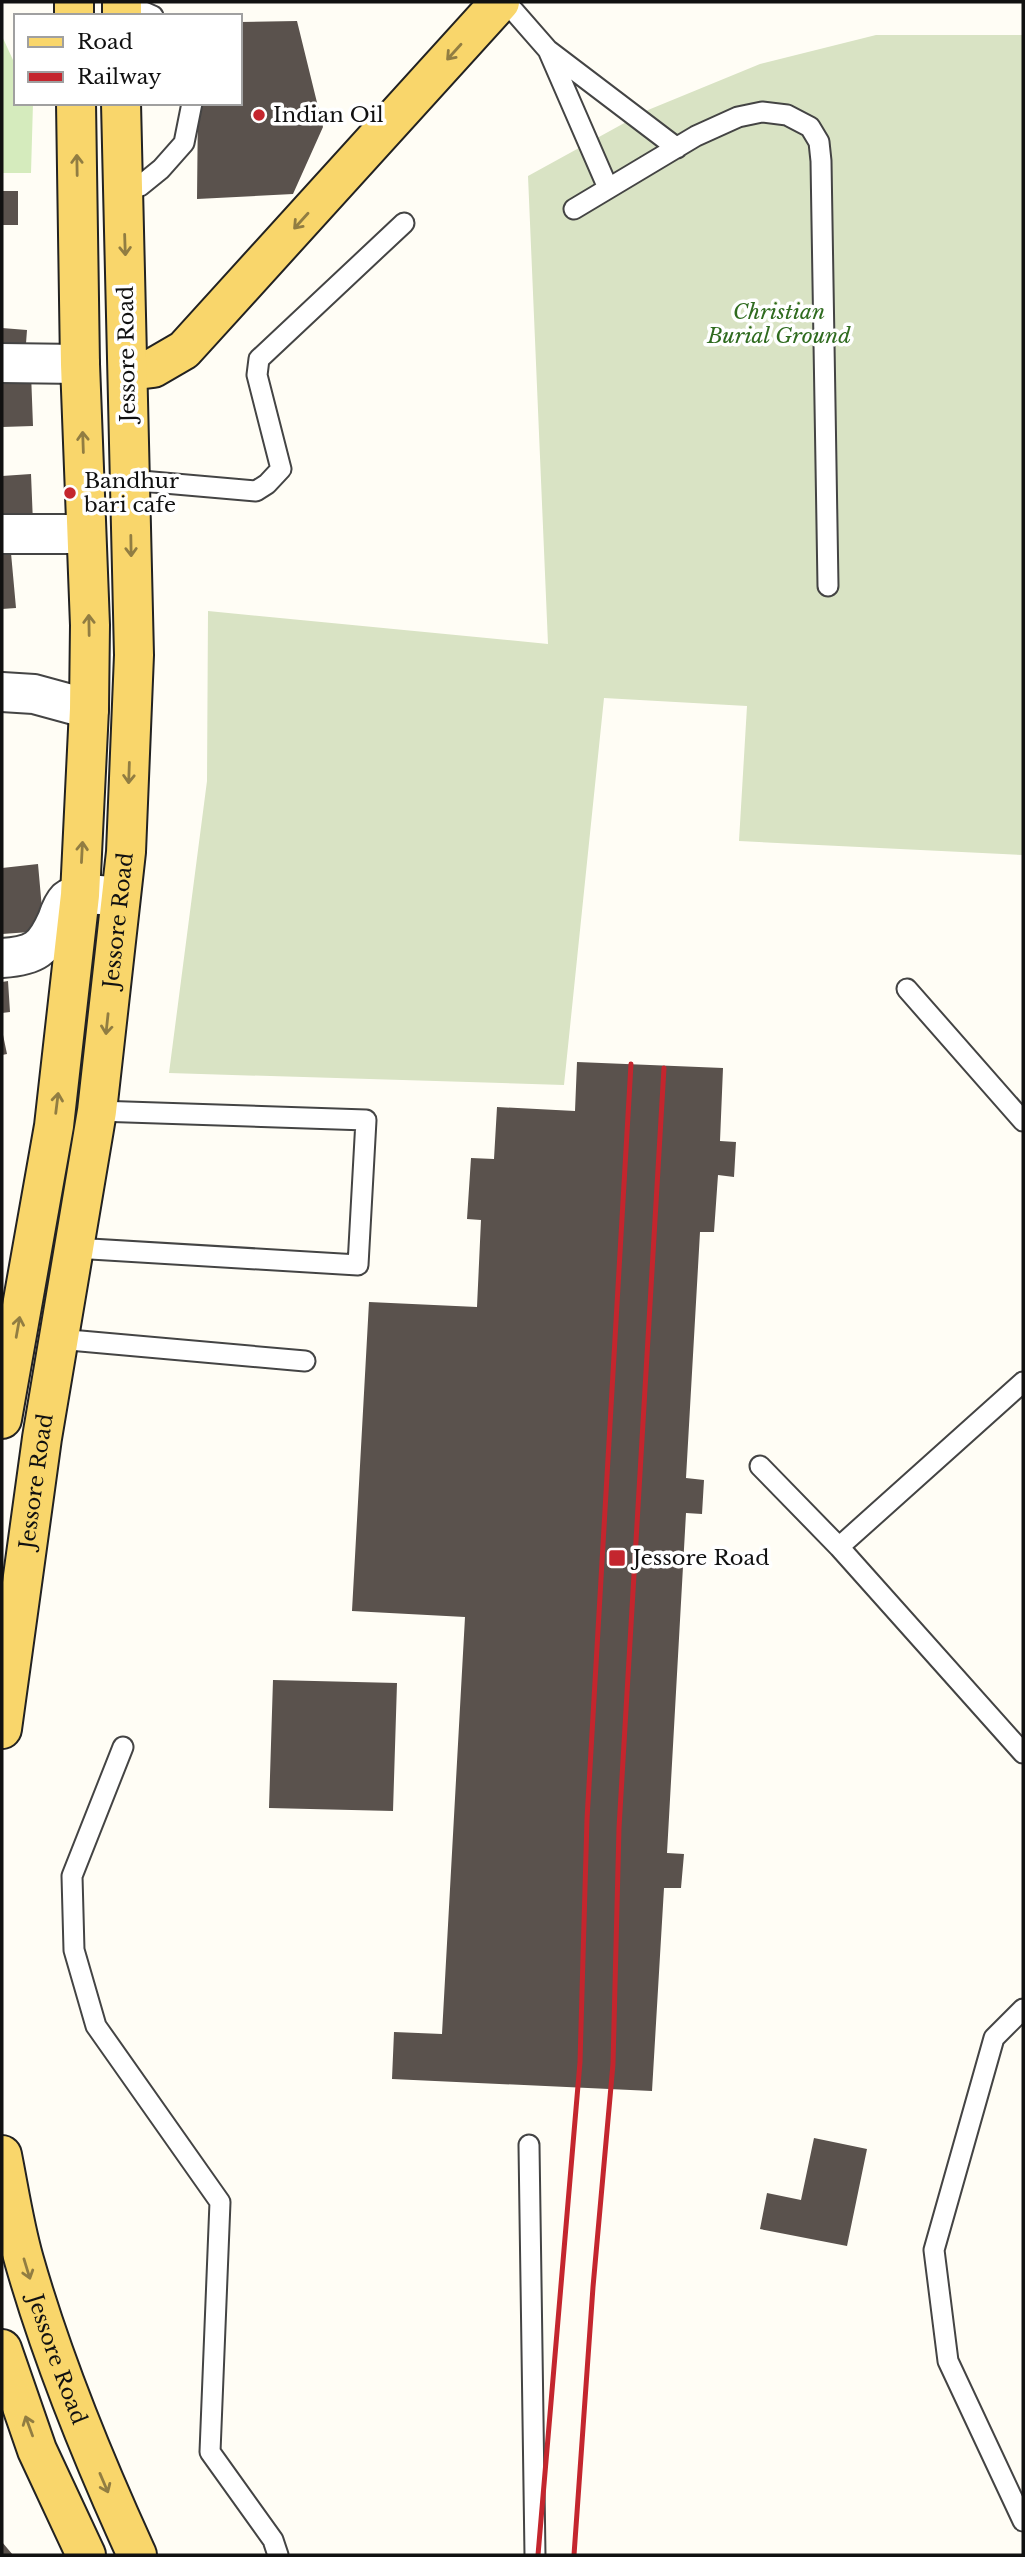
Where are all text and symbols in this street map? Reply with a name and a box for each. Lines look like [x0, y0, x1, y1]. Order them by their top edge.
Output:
legend [14, 14, 242, 105]
text: Road [77, 29, 133, 55]
one-way arrow [446, 43, 462, 61]
text: Railway [77, 64, 162, 90]
place label: Indian Oil [273, 102, 384, 128]
marker: Indian Oil [251, 107, 267, 123]
one-way arrow [70, 154, 83, 177]
one-way arrow [293, 212, 309, 230]
one-way arrow [118, 233, 131, 256]
street label: Jessore Road [113, 286, 141, 425]
park label: Christian Burial Ground [706, 299, 851, 349]
one-way arrow [76, 431, 89, 454]
place label: Bandhur bari cafe [83, 468, 179, 518]
marker: Bandhur bari cafe [62, 485, 78, 501]
one-way arrow [125, 534, 138, 557]
one-way arrow [82, 614, 96, 637]
one-way arrow [122, 761, 135, 784]
one-way arrow [76, 841, 89, 864]
street label: Jessore Road [97, 851, 139, 993]
one-way arrow [100, 1012, 113, 1035]
one-way arrow [50, 1092, 63, 1115]
one-way arrow [12, 1316, 25, 1339]
street label: Jessore Road [13, 1412, 59, 1554]
place label: Jessore Road [630, 1545, 769, 1571]
marker: Jessore Road [607, 1548, 627, 1568]
one-way arrow [21, 2258, 34, 2280]
street label: Jessore Road [21, 2288, 92, 2428]
one-way arrow [22, 2415, 34, 2437]
one-way arrow [98, 2472, 111, 2493]

